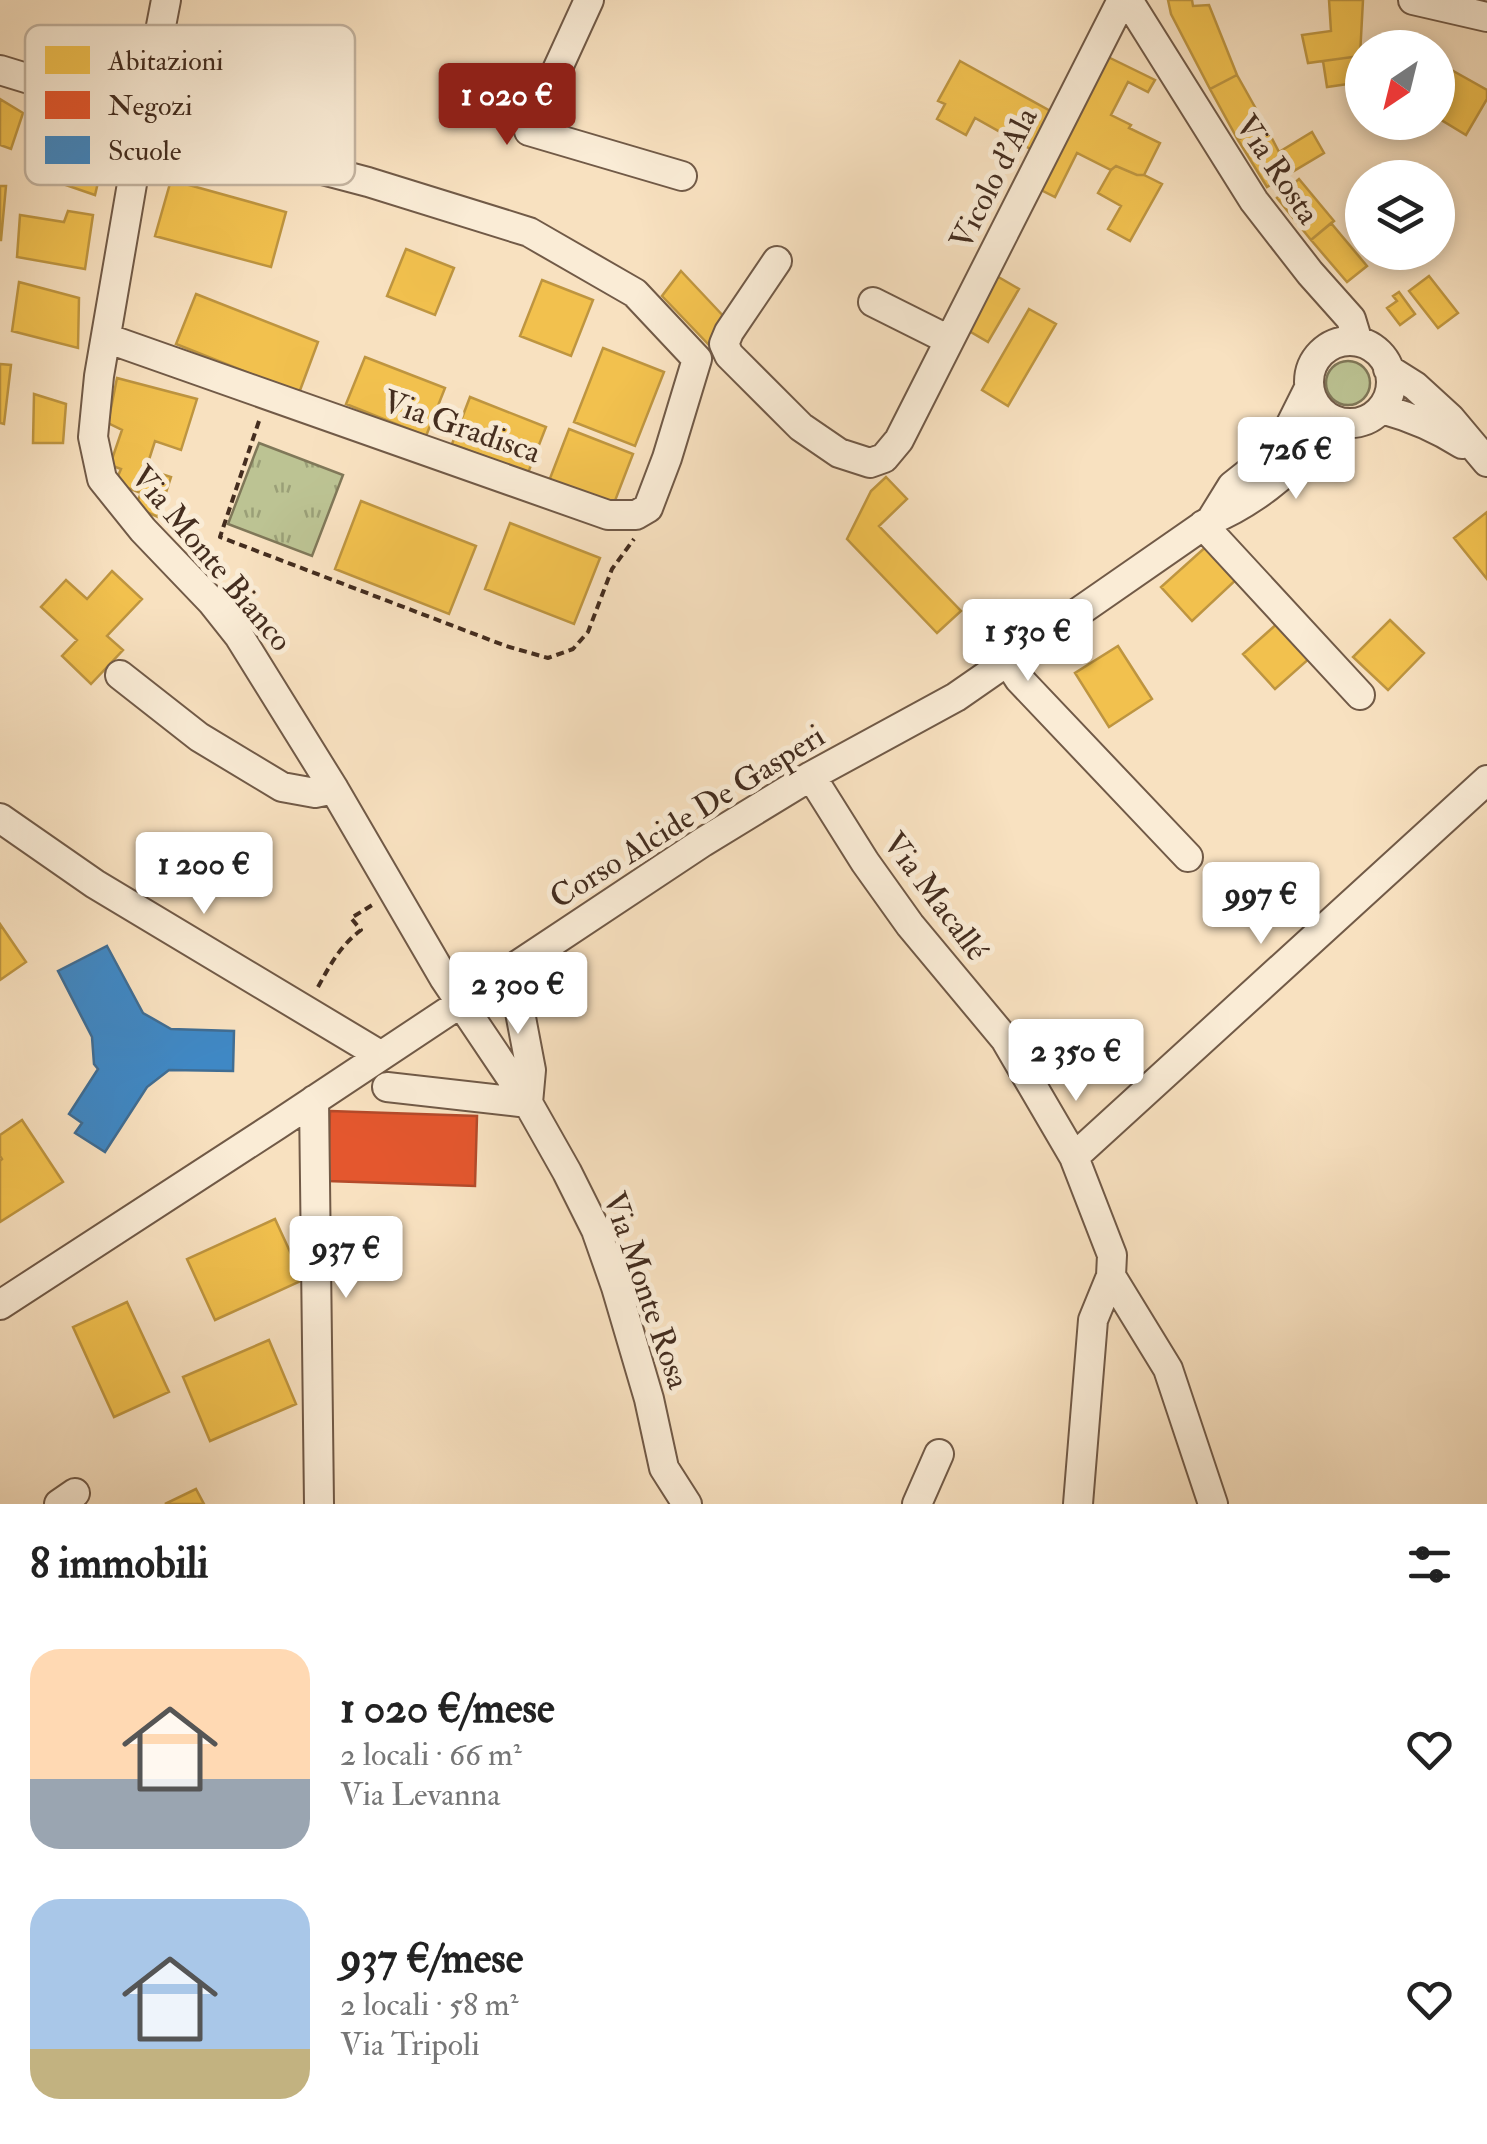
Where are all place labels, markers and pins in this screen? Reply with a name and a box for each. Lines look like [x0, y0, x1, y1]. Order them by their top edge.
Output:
pin: 1 020 € [415, 63, 599, 148]
pin: 726 € [1226, 417, 1366, 502]
pin: 1 530 € [936, 599, 1120, 684]
pin: 1 200 € [112, 832, 296, 917]
pin: 997 € [1191, 862, 1331, 947]
pin: 2 300 € [426, 952, 610, 1037]
pin: 2 350 € [984, 1019, 1168, 1104]
pin: 937 € [276, 1216, 416, 1301]

